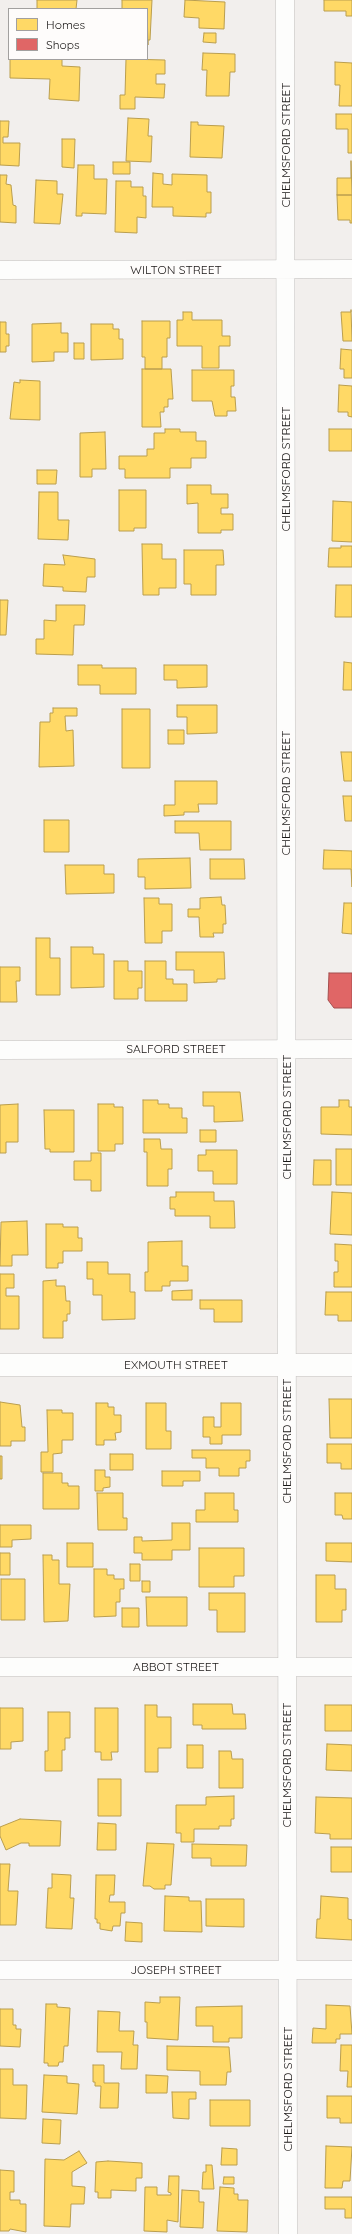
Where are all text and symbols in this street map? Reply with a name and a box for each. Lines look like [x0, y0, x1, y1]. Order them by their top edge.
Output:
legend [8, 8, 148, 60]
text: Homes [46, 17, 85, 32]
text: Shops [46, 37, 80, 52]
street label: CHELMSFORD STREET [279, 82, 293, 208]
street label: WILTON STREET [130, 263, 222, 277]
street label: CHELMSFORD STREET [279, 406, 293, 532]
street label: CHELMSFORD STREET [279, 730, 293, 856]
street label: SALFORD STREET [126, 1042, 226, 1056]
street label: CHELMSFORD STREET [280, 1054, 294, 1180]
street label: EXMOUTH STREET [124, 1358, 228, 1372]
street label: CHELMSFORD STREET [280, 1378, 294, 1504]
street label: ABBOT STREET [133, 1660, 219, 1674]
street label: CHELMSFORD STREET [280, 1702, 294, 1828]
street label: JOSEPH STREET [130, 1963, 222, 1977]
street label: CHELMSFORD STREET [281, 2026, 295, 2152]

